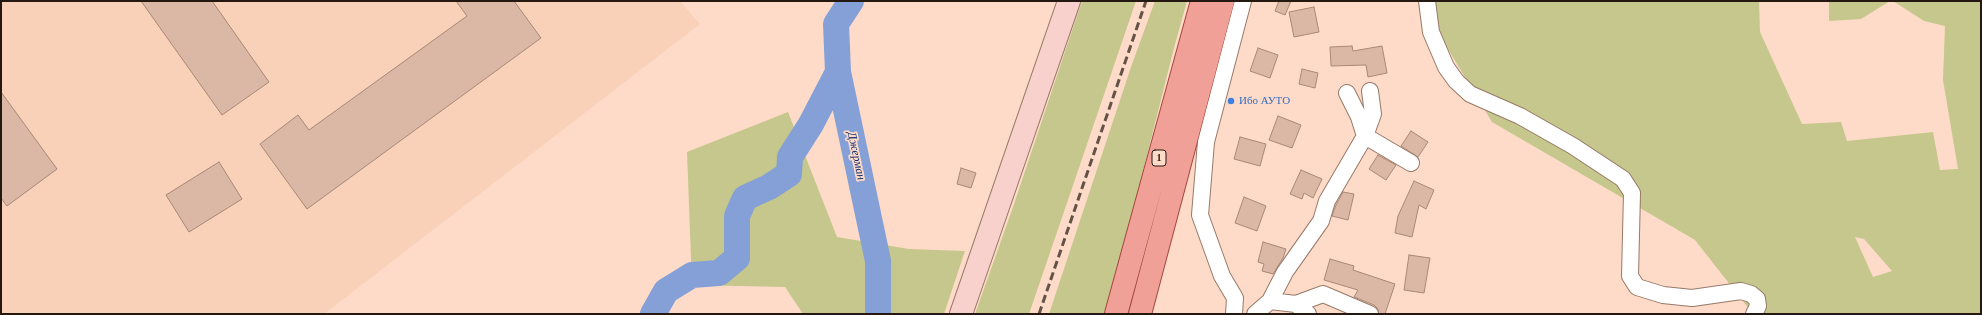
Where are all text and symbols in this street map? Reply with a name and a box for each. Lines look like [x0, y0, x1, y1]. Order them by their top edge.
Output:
place label: Ибо АУТО [1239, 94, 1290, 108]
marker: Ибо АУТО [1226, 96, 1236, 106]
water label: Джерман [844, 131, 868, 181]
road number: 1 [1152, 150, 1166, 166]

